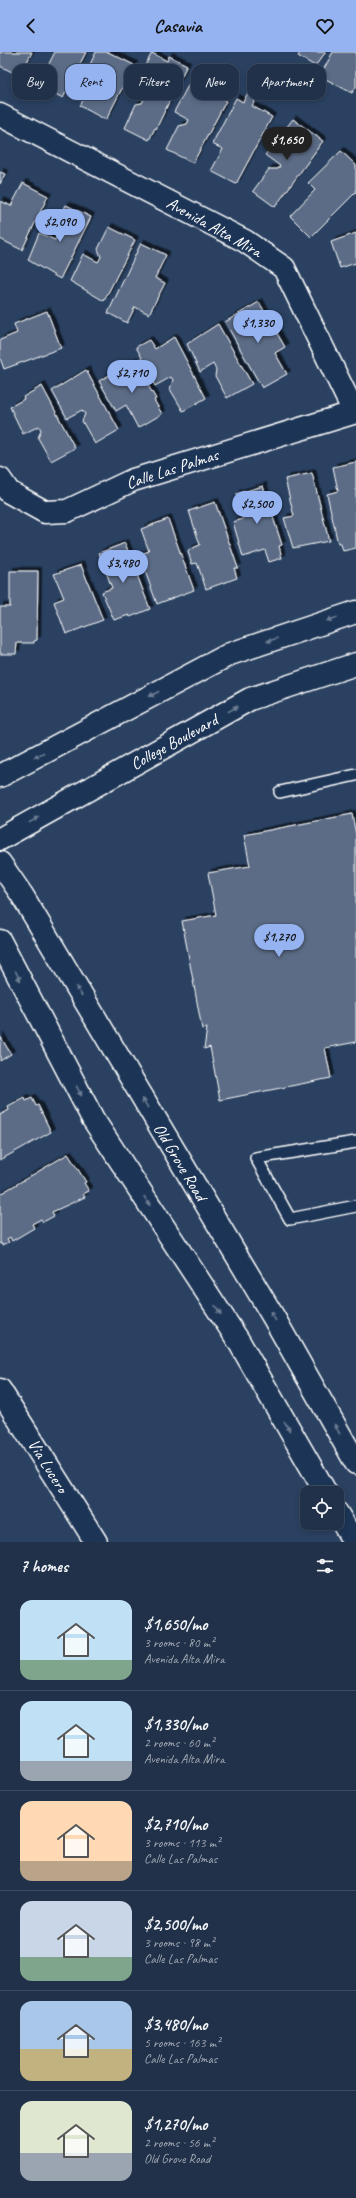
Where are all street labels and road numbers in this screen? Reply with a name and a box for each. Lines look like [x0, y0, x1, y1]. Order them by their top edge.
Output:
street label: Avenida Alta Mira [163, 192, 267, 263]
street label: Calle Las Palmas [123, 444, 223, 494]
street label: College Boulevard [127, 708, 223, 775]
street label: Old Grove Road [149, 1119, 213, 1207]
street label: Via Lucero [23, 1435, 74, 1499]

